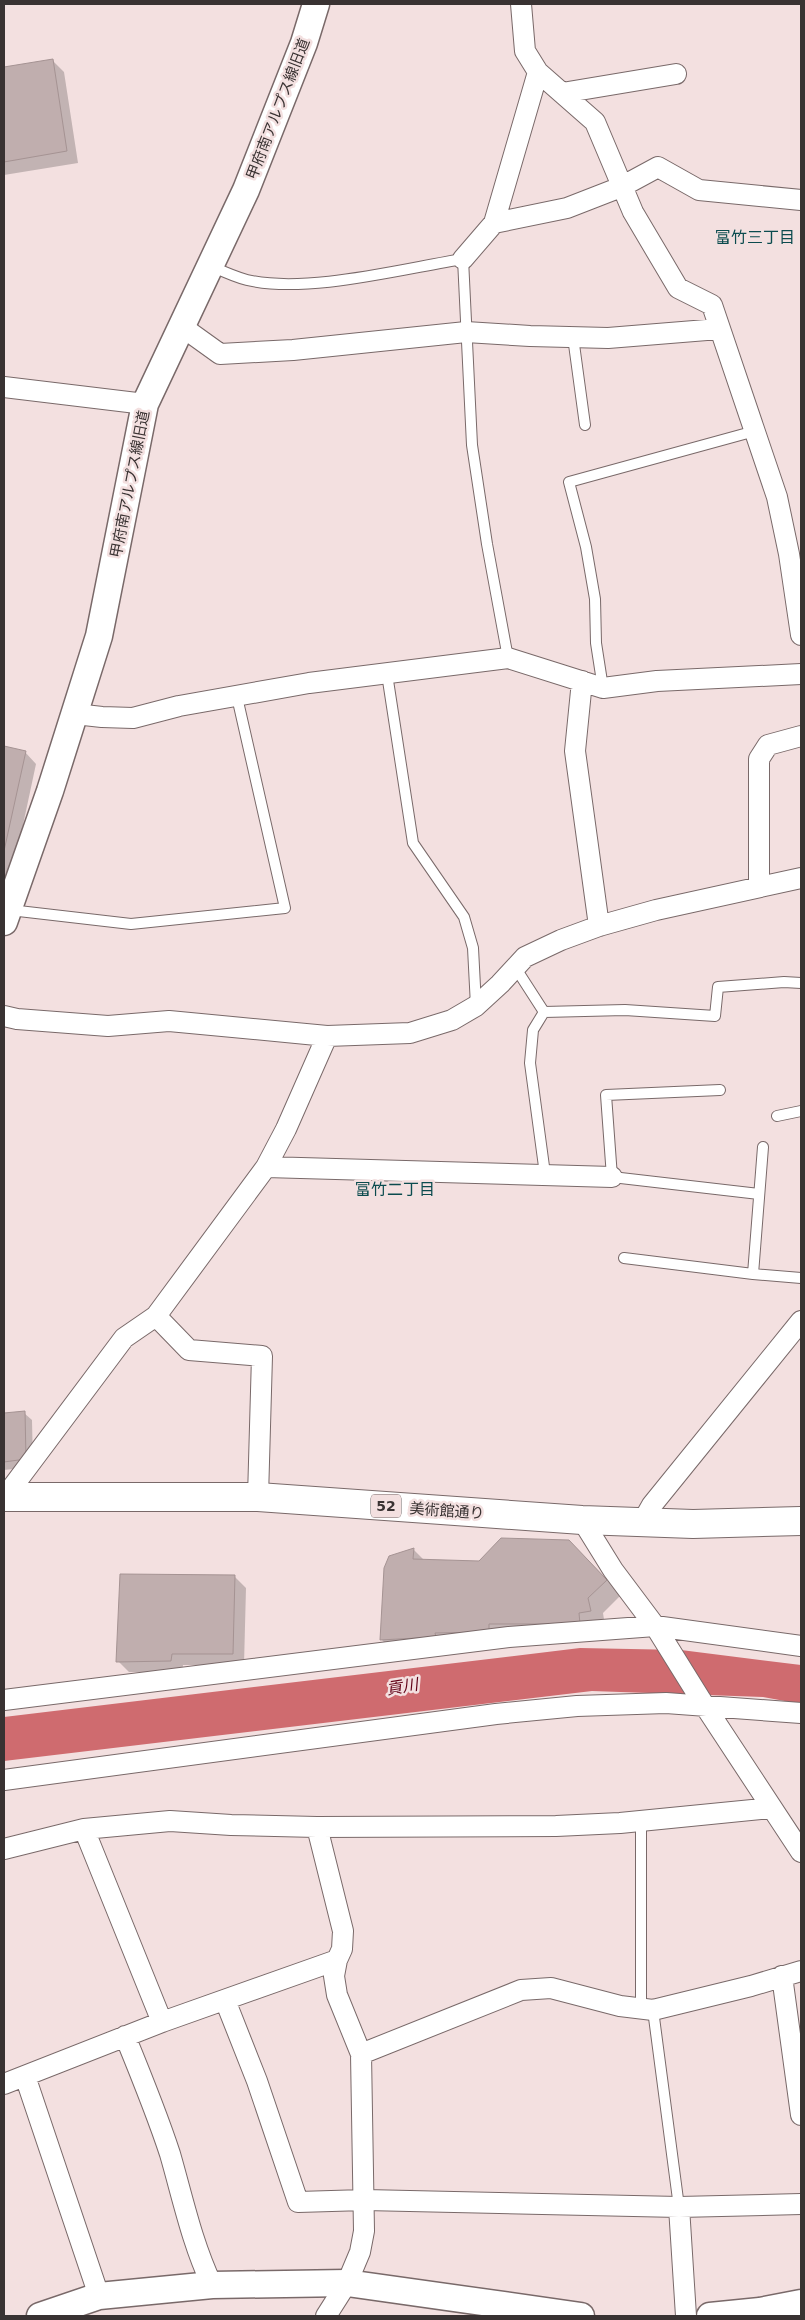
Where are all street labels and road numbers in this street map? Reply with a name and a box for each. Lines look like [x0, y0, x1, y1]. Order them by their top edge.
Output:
street label: 甲府南アルプス線旧道 [243, 36, 313, 182]
street label: 甲府南アルプス線旧道 [107, 409, 153, 559]
road number: 52 [371, 1494, 401, 1518]
street label: 美術館通り [409, 1499, 485, 1523]

